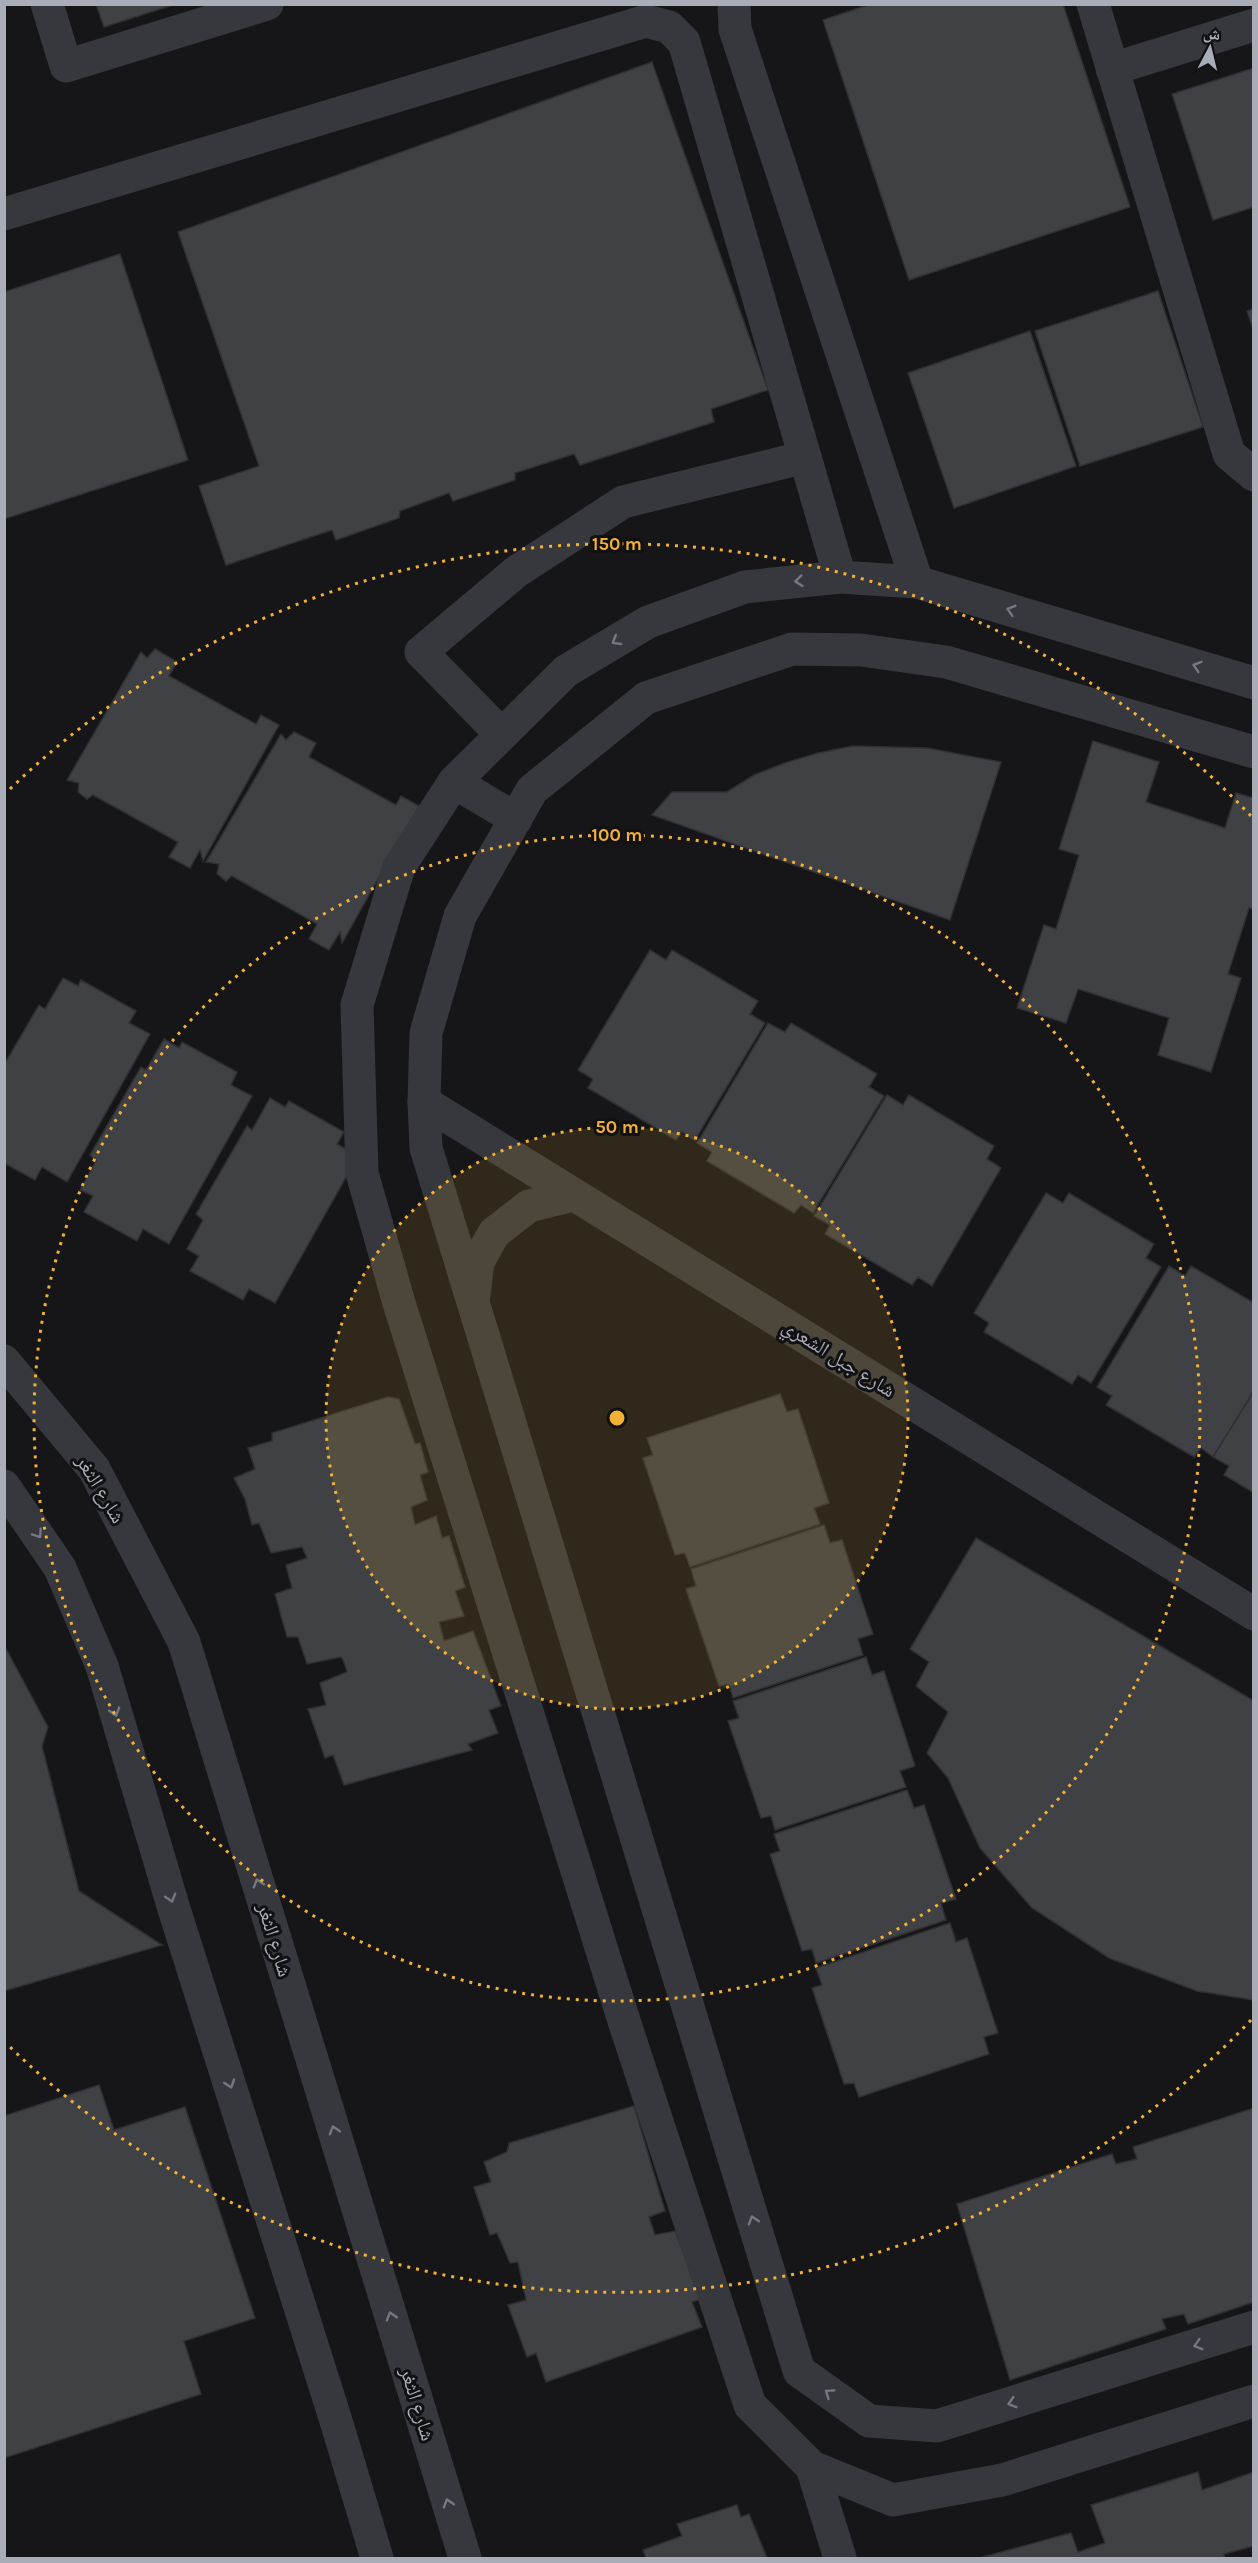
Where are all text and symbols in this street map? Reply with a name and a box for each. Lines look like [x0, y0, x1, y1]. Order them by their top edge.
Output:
north arrow [1180, 18, 1240, 78]
text: ش [1202, 23, 1221, 44]
text: 150 m [592, 533, 642, 555]
one-way arrow [795, 574, 804, 587]
one-way arrow [1006, 605, 1017, 617]
one-way arrow [612, 633, 622, 645]
one-way arrow [1193, 661, 1203, 673]
text: 100 m [592, 824, 642, 846]
text: 50 m [595, 1116, 639, 1138]
street label: شارع جبل الشعري [776, 1315, 899, 1406]
centre of rings [607, 1408, 627, 1428]
street label: شارع الثغر [70, 1450, 130, 1528]
one-way arrow [30, 1528, 42, 1538]
one-way arrow [108, 1706, 120, 1716]
one-way arrow [253, 1878, 265, 1889]
one-way arrow [164, 1893, 176, 1903]
street label: شارع الثغر [251, 1900, 297, 1980]
one-way arrow [222, 2078, 235, 2089]
one-way arrow [329, 2125, 341, 2136]
one-way arrow [748, 2215, 760, 2226]
one-way arrow [386, 2311, 398, 2322]
one-way arrow [1193, 2338, 1204, 2350]
street label: شارع الثغر [394, 2364, 440, 2444]
one-way arrow [825, 2389, 836, 2400]
one-way arrow [1007, 2396, 1018, 2408]
one-way arrow [443, 2498, 455, 2509]

